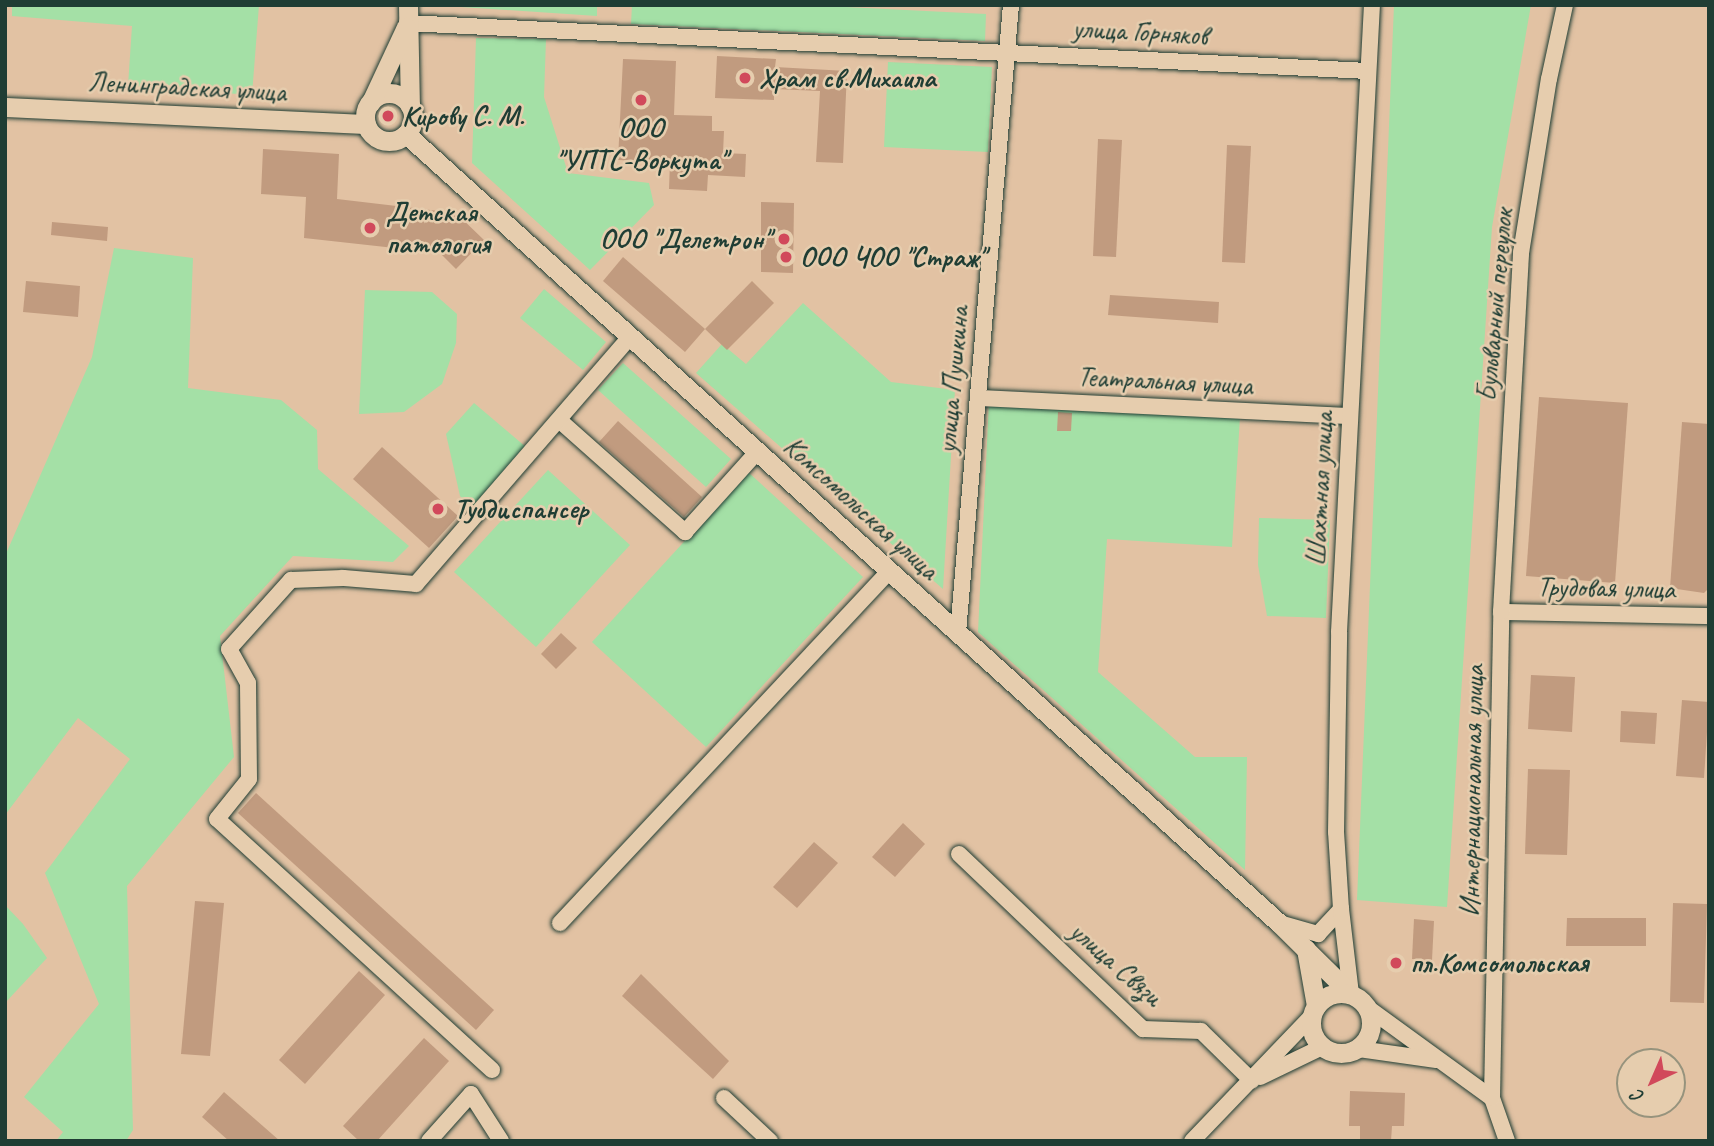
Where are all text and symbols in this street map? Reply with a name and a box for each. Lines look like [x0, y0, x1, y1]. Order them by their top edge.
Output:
street label: улица Горняков [1072, 12, 1208, 52]
place label: Храм св.Михаила [759, 61, 933, 95]
street label: Ленинградская улица [86, 65, 288, 109]
marker: Храм св.Михаила [737, 70, 753, 86]
marker: ООО "УПТС-Воркута" [633, 92, 649, 108]
place label: Кирову С. М. [402, 99, 524, 133]
marker: Кирову С. М. [380, 108, 396, 124]
place label: ООО "УПТС-Воркута" [556, 111, 726, 177]
place label: Детская патология [386, 195, 490, 261]
street label: Бульварный переулок [1470, 207, 1520, 403]
marker: Детская патология [360, 218, 380, 238]
place label: ООО "Делетрон" [600, 222, 770, 256]
marker: ООО "Делетрон" [776, 231, 792, 247]
place label: ООО ЧОО "Страж" [800, 240, 985, 274]
marker: ООО ЧОО "Страж" [778, 249, 794, 265]
street label: улица Пушкина [930, 304, 976, 456]
street label: Театральная улица [1076, 360, 1254, 402]
street label: Шахтная улица [1299, 411, 1341, 567]
street label: Комсомольская улица [775, 428, 947, 588]
place label: Тубдиспансер [454, 492, 588, 526]
marker: Тубдиспансер [428, 499, 448, 519]
street label: Трудовая улица [1536, 570, 1676, 606]
street label: Интернациональная улица [1453, 664, 1491, 918]
street label: улица Связи [1063, 914, 1169, 1014]
place label: пл.Комсомольская [1410, 946, 1588, 980]
marker: пл.Комсомольская [1388, 955, 1404, 971]
north arrow [1616, 1048, 1686, 1118]
text: С [1626, 1085, 1649, 1109]

